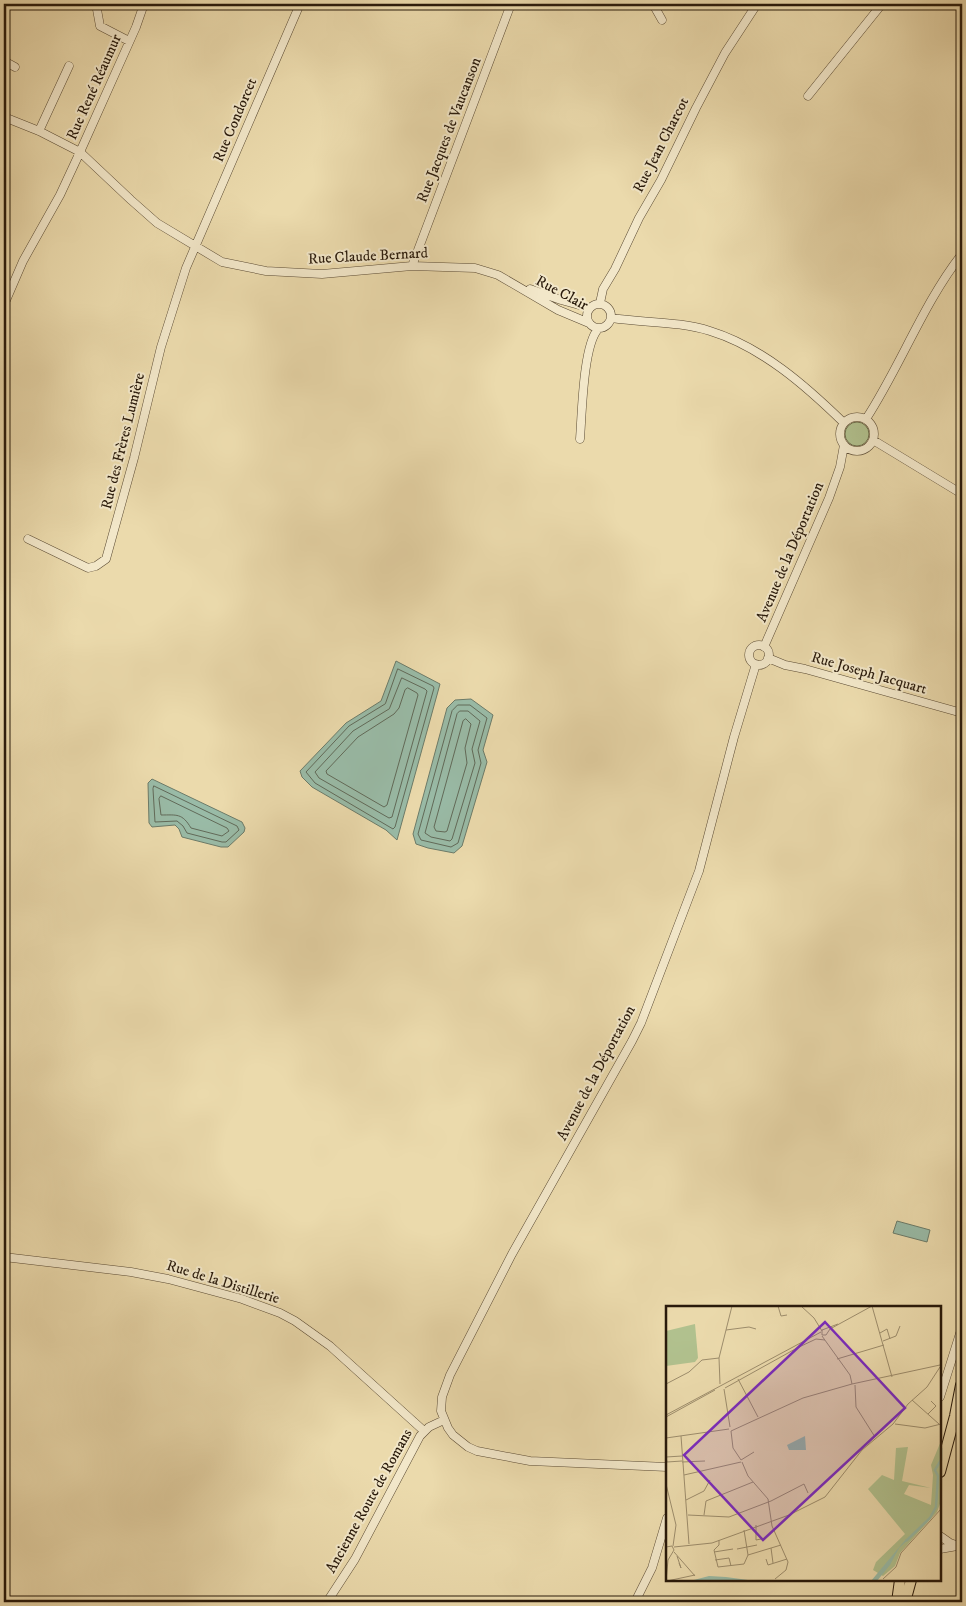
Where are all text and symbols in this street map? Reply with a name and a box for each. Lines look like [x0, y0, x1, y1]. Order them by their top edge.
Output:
street label: Rue René Réaumur [62, 31, 126, 143]
street label: Rue Jacques de Vaucanson [413, 54, 486, 205]
street label: Rue Condorcet [209, 75, 261, 165]
street label: Rue Jean Charcot [629, 94, 693, 196]
street label: Rue Claude Bernard [307, 243, 429, 269]
street label: Rue Clair [532, 271, 592, 315]
street label: Rue des Frères Lumière [97, 371, 149, 511]
street label: Avenue de la Déportation [752, 479, 828, 625]
street label: Rue Joseph Jacquart [809, 647, 929, 699]
street label: Avenue de la Déportation [552, 1002, 640, 1144]
street label: Rue de la Distillerie [164, 1256, 282, 1308]
inset map [666, 1306, 941, 1581]
street label: Ancienne Route de Romans [321, 1425, 417, 1577]

